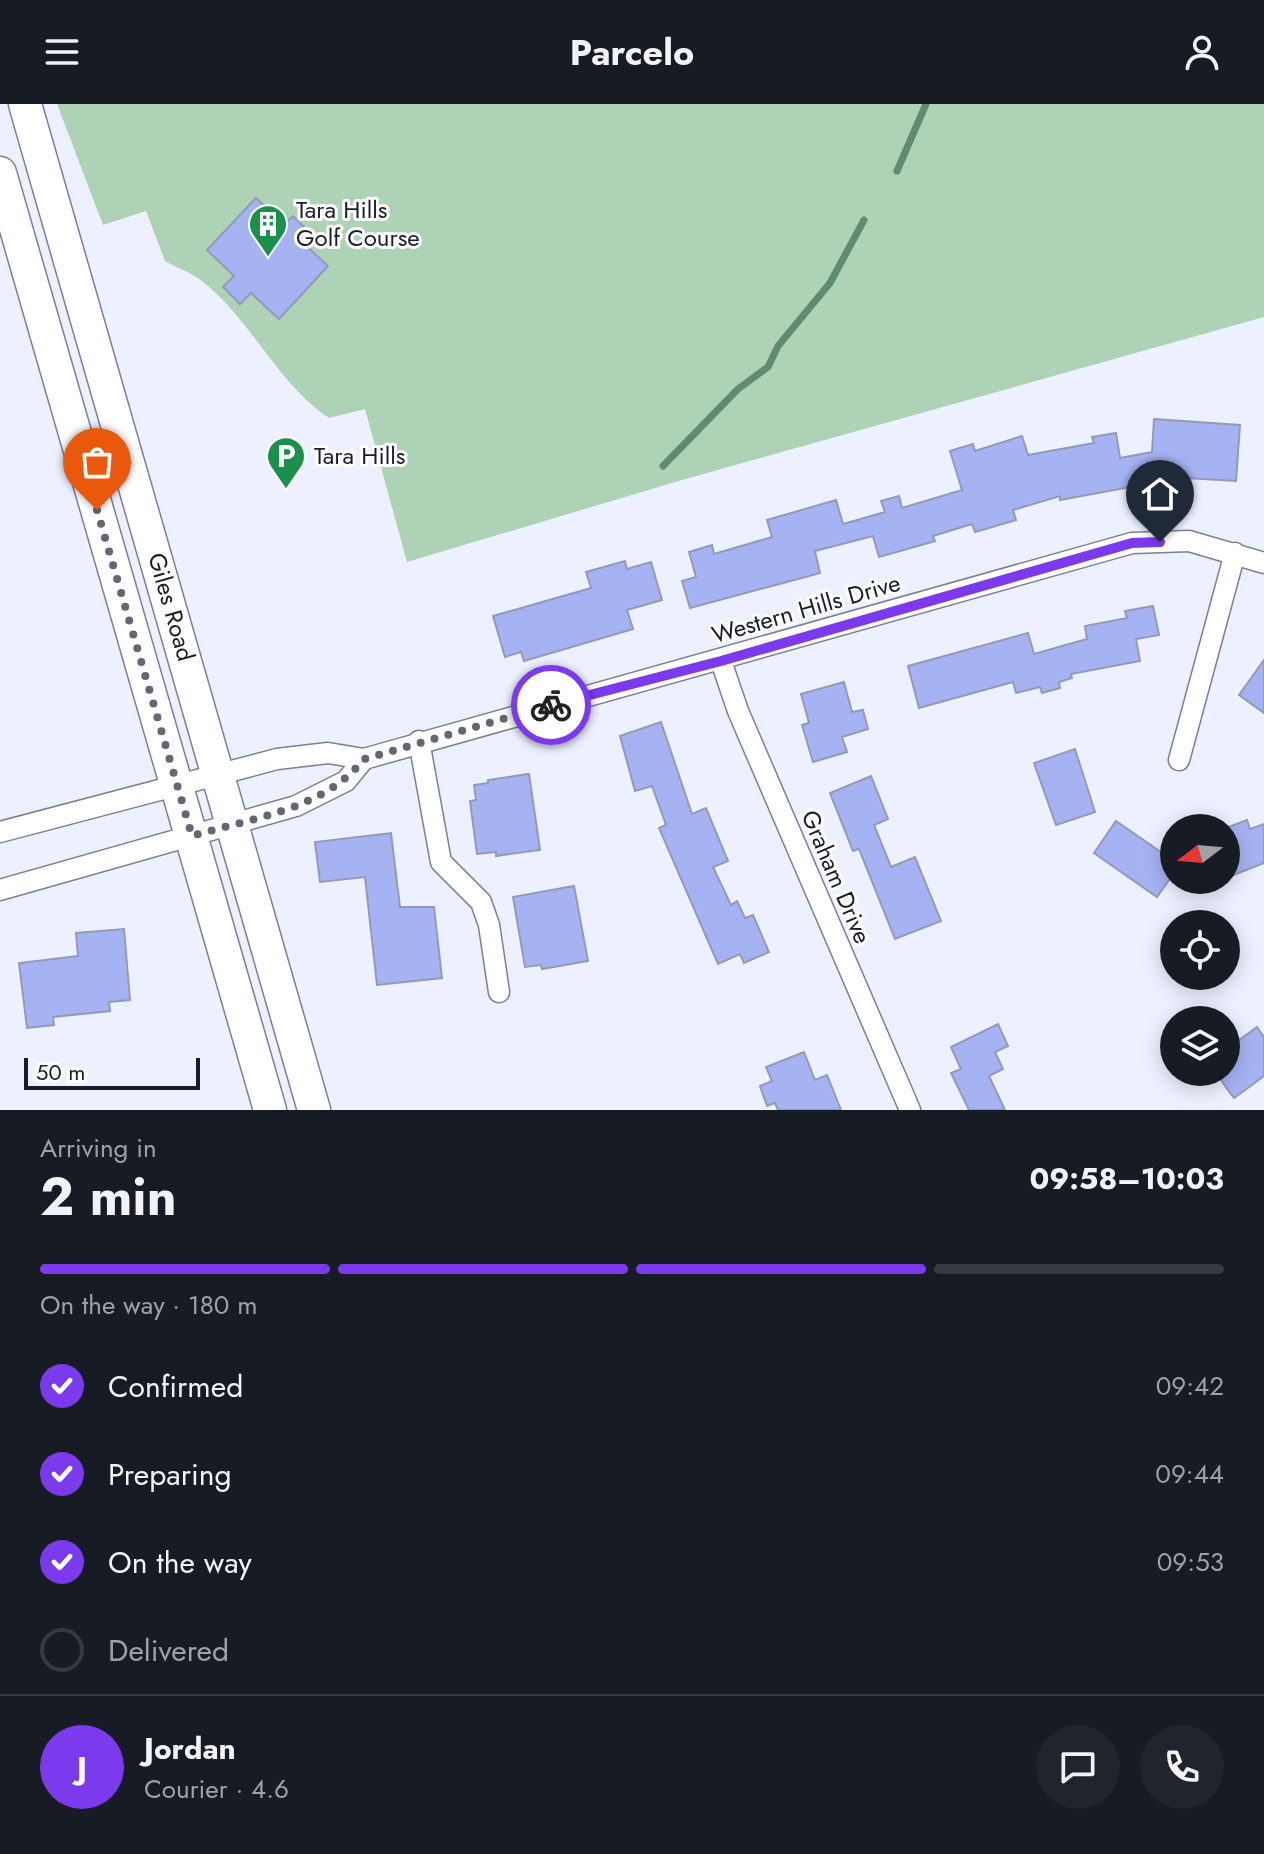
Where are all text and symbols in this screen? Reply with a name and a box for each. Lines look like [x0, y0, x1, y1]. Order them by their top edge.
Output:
text: Parcelo [570, 26, 694, 78]
icon: menu [40, 30, 84, 74]
icon: person [1180, 30, 1224, 74]
place label: Tara Hills Golf Course [296, 192, 420, 255]
building icon: Tara Hills Golf Course [247, 203, 289, 258]
pin [63, 428, 131, 510]
parking icon: Tara Hills [265, 435, 307, 490]
place label: Tara Hills [314, 438, 405, 473]
icon: bag [75, 440, 119, 484]
pin [1126, 460, 1194, 542]
icon: home [1138, 472, 1182, 516]
street label: Giles Road [139, 549, 204, 665]
street label: Western Hills Drive [707, 565, 904, 652]
courier [511, 665, 591, 745]
icon: bike [529, 683, 573, 727]
street label: Graham Drive [793, 805, 880, 949]
north arrow [1160, 814, 1240, 894]
map controls [1160, 814, 1240, 1086]
button: locate [1160, 910, 1240, 990]
button: layers [1160, 1006, 1240, 1086]
scale bar [24, 1054, 200, 1090]
text: 50 m [36, 1056, 85, 1088]
text: Arriving in [40, 1129, 157, 1167]
text: 09:58–10:03 [1029, 1157, 1224, 1200]
text: 2 min [40, 1159, 177, 1235]
text: On the way · 180 m [40, 1286, 258, 1324]
icon: check [40, 1364, 84, 1408]
text: Confirmed [108, 1365, 243, 1408]
text: 09:42 [1156, 1367, 1224, 1405]
icon: check [40, 1452, 84, 1496]
text: Preparing [108, 1453, 232, 1496]
text: 09:44 [1155, 1455, 1224, 1493]
icon: check [40, 1540, 84, 1584]
text: On the way [108, 1541, 252, 1584]
text: 09:53 [1157, 1543, 1224, 1581]
text: Delivered [108, 1629, 229, 1672]
button: chat [1036, 1725, 1120, 1809]
button: phone [1140, 1725, 1224, 1809]
text: Jordan [144, 1727, 236, 1770]
text: J [77, 1746, 87, 1789]
text: Courier · 4.6 [144, 1770, 289, 1808]

